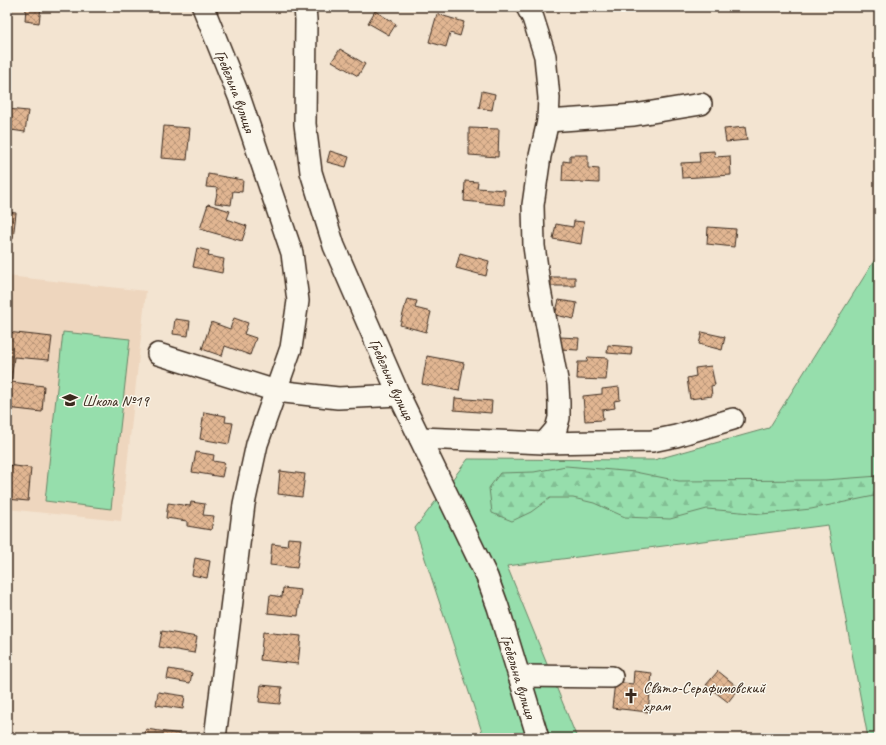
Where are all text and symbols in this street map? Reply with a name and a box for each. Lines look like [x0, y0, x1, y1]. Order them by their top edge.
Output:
street label: Гребельна вулиця [210, 47, 260, 136]
street label: Гребельна вулиця [365, 336, 419, 424]
school or university icon: Школа №19 [61, 391, 79, 409]
place label: Школа №19 [82, 391, 151, 411]
street label: Гребельна вулиця [496, 632, 541, 722]
place label: Свято-Серафимовский храм [643, 678, 766, 716]
church icon: Свято-Серафимовский храм [622, 687, 640, 705]

